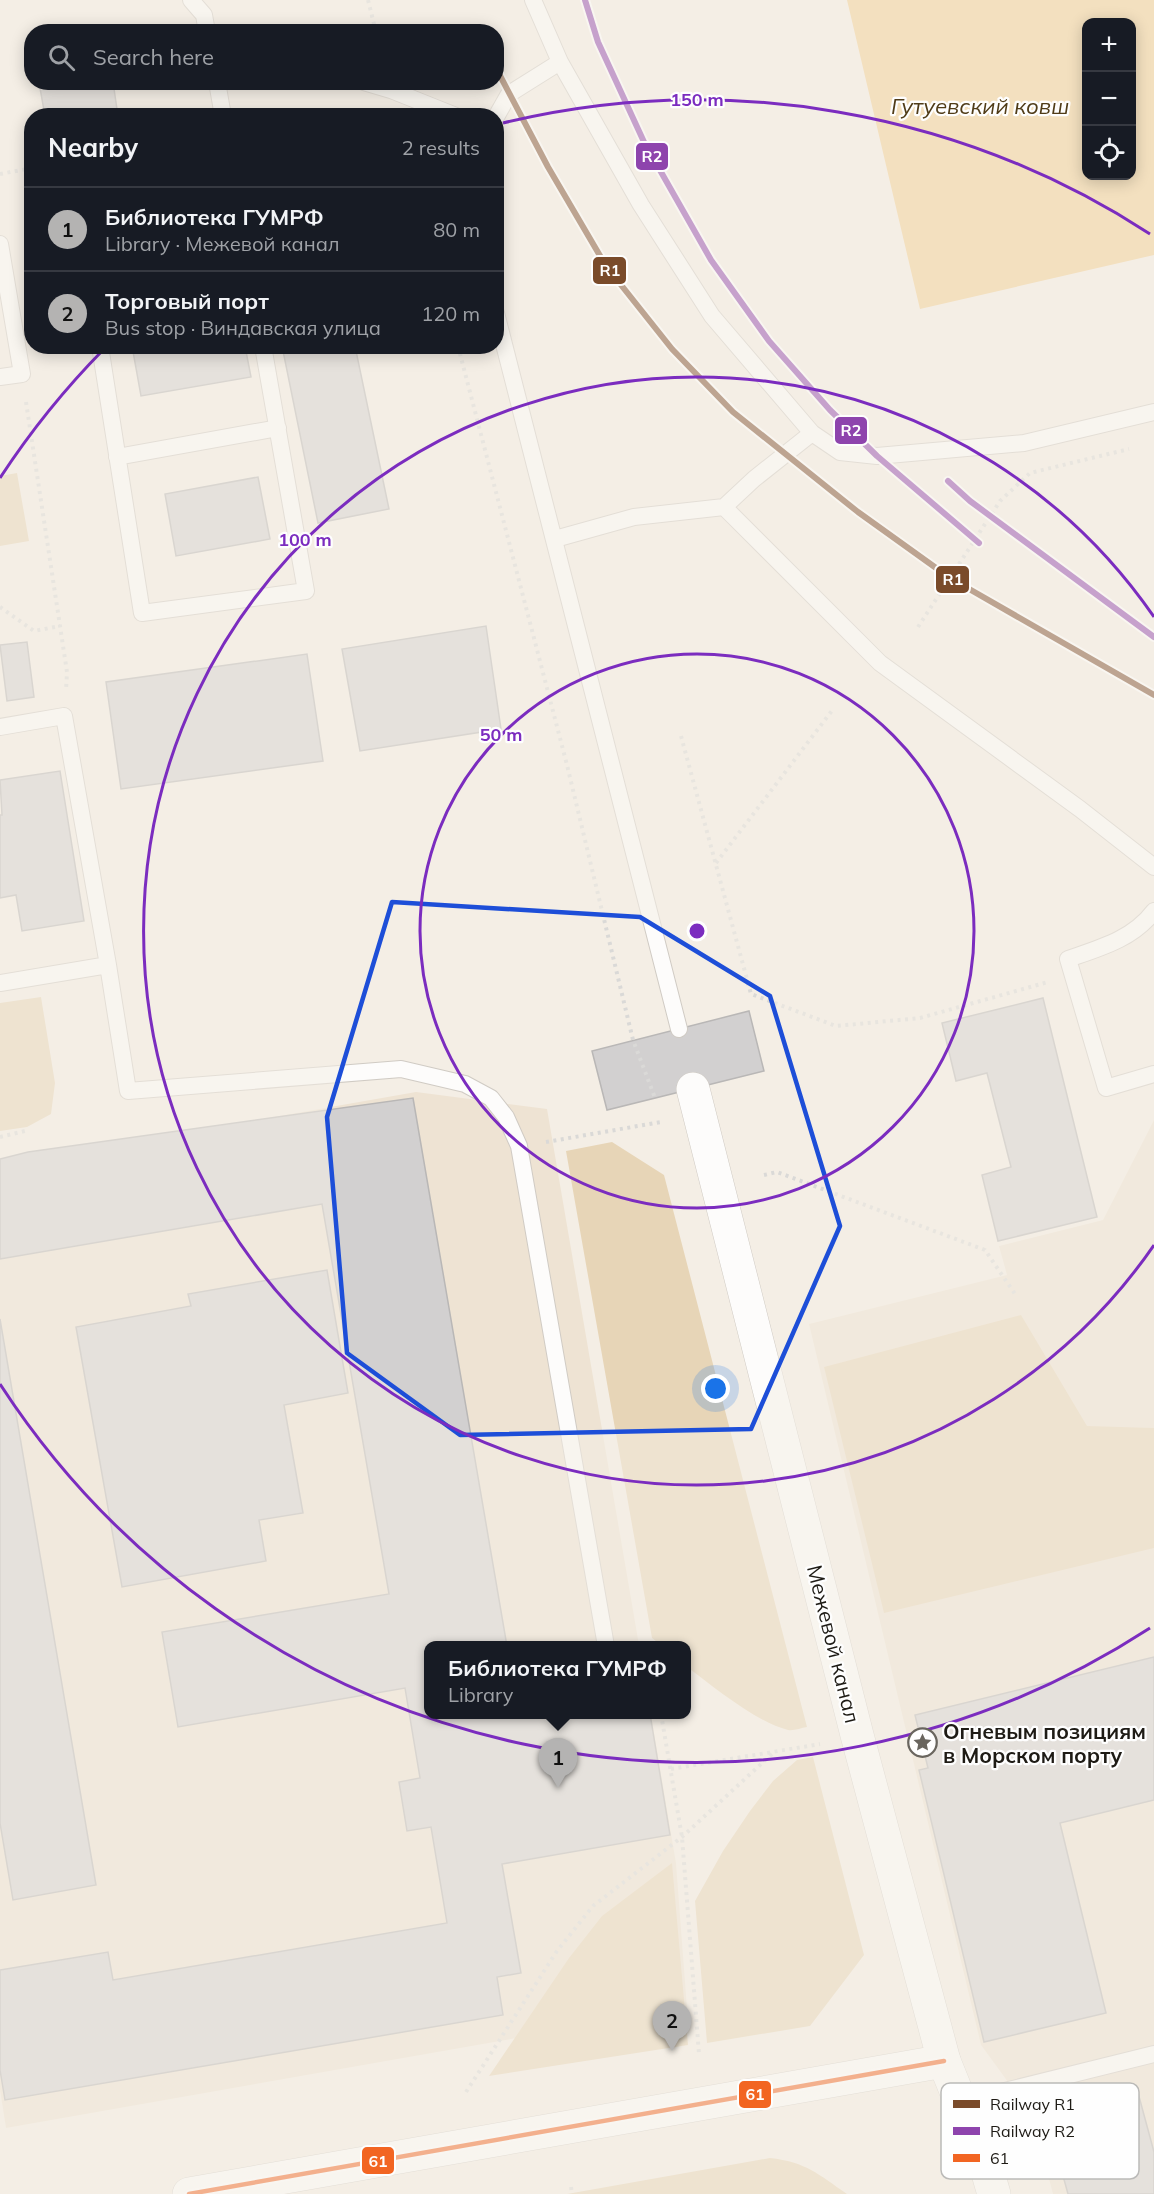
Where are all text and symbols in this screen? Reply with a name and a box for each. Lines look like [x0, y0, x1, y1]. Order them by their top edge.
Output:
map controls [1082, 18, 1136, 180]
button: + [1082, 18, 1136, 72]
search box [24, 24, 504, 90]
icon: search [45, 41, 78, 74]
text: Search here [93, 43, 214, 71]
button: − [1082, 72, 1136, 126]
text: 150 m [670, 88, 724, 111]
water label: Гутуевский ковш [891, 92, 1069, 120]
button: locate [1082, 126, 1136, 180]
text: Nearby [48, 131, 138, 164]
text: 2 results [402, 135, 480, 160]
line badge: R2 [635, 142, 669, 171]
text: R2 [642, 146, 662, 166]
text: Библиотека ГУМРФ [105, 203, 324, 231]
text: 1 [62, 217, 74, 242]
text: 80 m [433, 217, 480, 242]
text: Library · Межевой канал [105, 231, 340, 256]
line badge: R1 [592, 256, 627, 285]
text: R1 [600, 260, 620, 280]
text: Торговый порт [105, 287, 269, 315]
text: 2 [62, 301, 74, 326]
text: 120 m [421, 301, 480, 326]
text: Bus stop · Виндавская улица [105, 315, 381, 340]
line badge: R2 [834, 416, 868, 445]
text: R2 [841, 420, 861, 440]
text: 100 m [278, 528, 332, 551]
line badge: R1 [935, 565, 970, 594]
text: R1 [943, 569, 963, 589]
text: 50 m [480, 723, 522, 746]
centre of rings [687, 921, 707, 941]
your location [701, 1374, 730, 1403]
street label: Межевой канал [802, 1562, 866, 1726]
popup [424, 1641, 691, 1719]
text: Библиотека ГУМРФ [448, 1654, 667, 1682]
text: Library [448, 1682, 513, 1707]
place label: Огневым позициям в Морском порту [943, 1718, 1146, 1768]
place icon: Огневым позициям в Морском порту [906, 1727, 938, 1759]
pin: 1 [538, 1738, 578, 1788]
pin: 2 [652, 2002, 692, 2051]
line badge: 61 [738, 2080, 772, 2109]
legend [941, 2083, 1139, 2179]
text: 61 [745, 2084, 765, 2104]
text: Railway R1 [990, 2094, 1075, 2114]
text: Railway R2 [990, 2121, 1075, 2141]
line badge: 61 [361, 2146, 395, 2175]
text: 61 [990, 2148, 1009, 2168]
text: 61 [368, 2151, 388, 2171]

